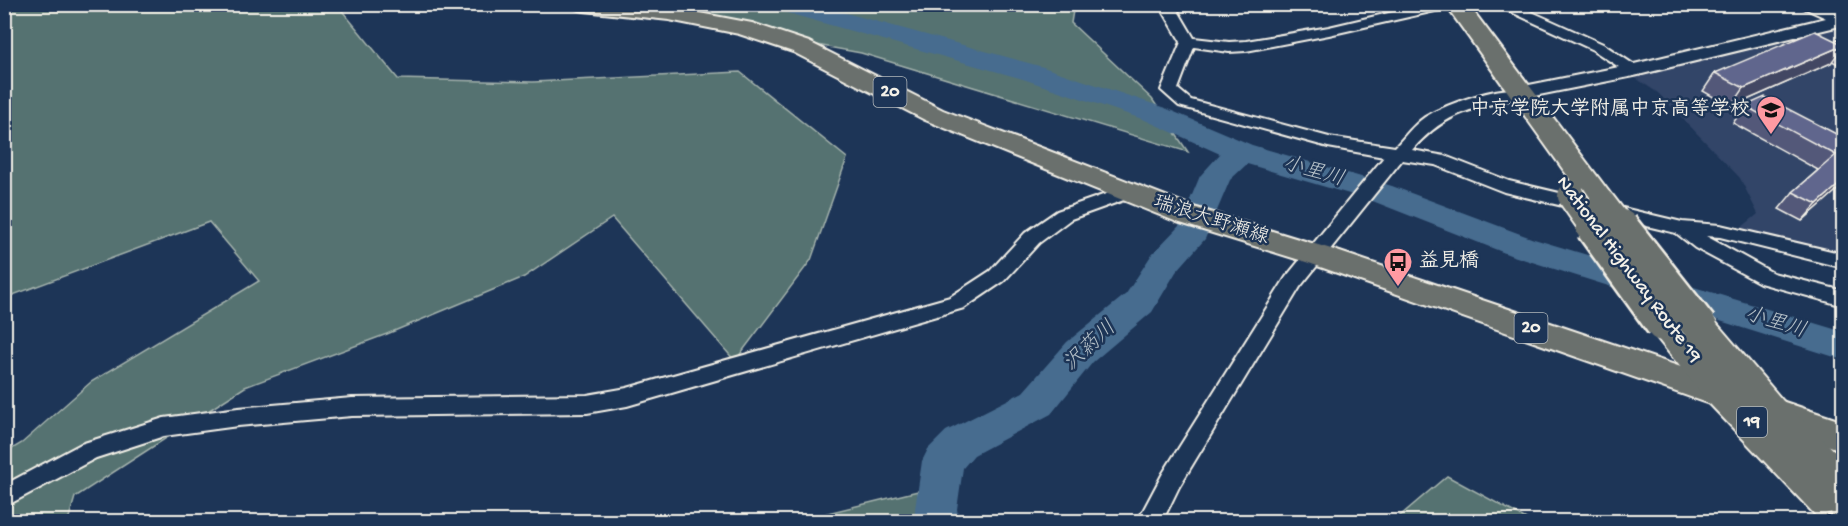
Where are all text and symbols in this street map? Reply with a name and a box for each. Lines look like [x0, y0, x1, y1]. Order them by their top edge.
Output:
road number: 20 [874, 77, 906, 107]
school or university icon: 中京学院大学附属中京高等学校 [1755, 94, 1787, 136]
place label: 中京学院大学附属中京高等学校 [1470, 97, 1750, 122]
water label: 小里川 [1279, 151, 1347, 194]
street label: National Highway Route 19 [1550, 172, 1706, 368]
street label: 瑞浪大野瀬線 [1150, 191, 1272, 250]
bus stop icon: 益見橋 [1382, 246, 1414, 288]
place label: 益見橋 [1419, 249, 1479, 274]
water label: 小里川 [1741, 302, 1809, 345]
road number: 20 [1514, 313, 1547, 343]
water label: 沢葯川 [1058, 315, 1123, 378]
road number: 19 [1737, 407, 1767, 437]

